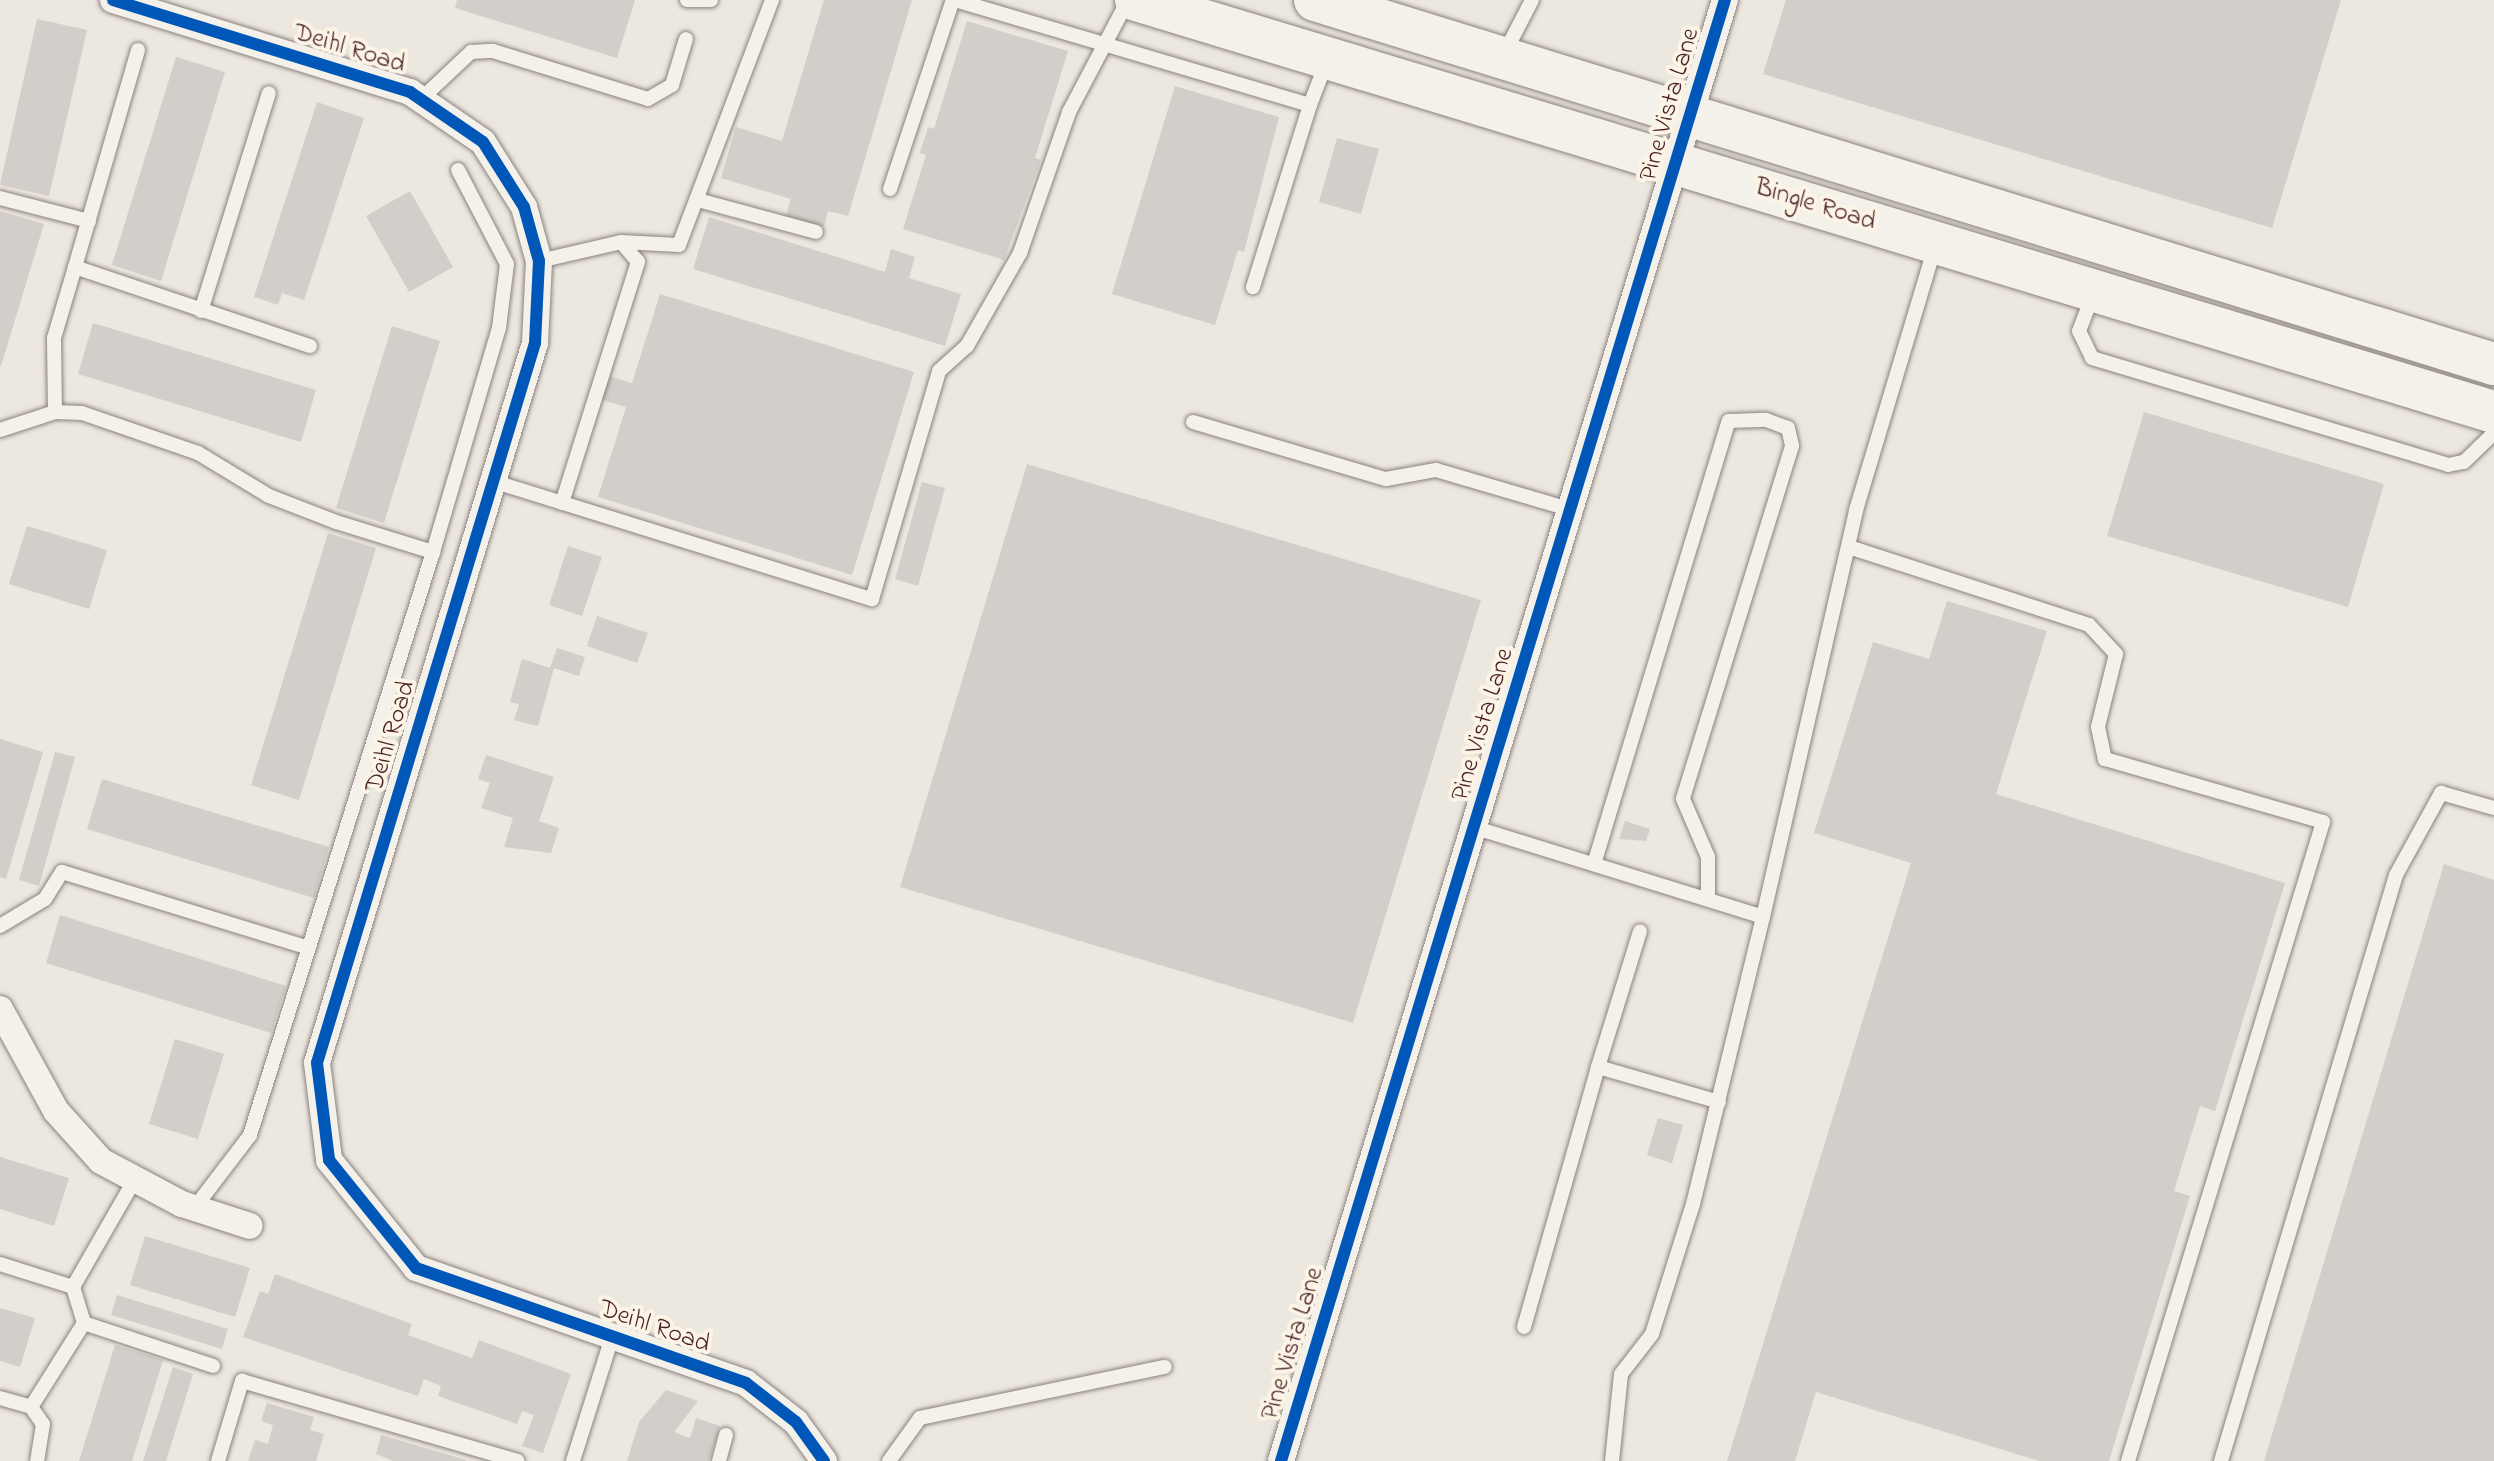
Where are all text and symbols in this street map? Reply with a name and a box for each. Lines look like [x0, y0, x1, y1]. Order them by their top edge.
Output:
street label: Deihl Road [289, 18, 409, 82]
street label: Pine Vista Lane [1634, 25, 1708, 185]
street label: Bingle Road [1751, 173, 1879, 239]
street label: Pine Vista Lane [1446, 645, 1522, 805]
street label: Deihl Road [360, 677, 424, 797]
street label: Pine Vista Lane [1256, 1264, 1332, 1424]
street label: Deihl Road [594, 1295, 714, 1361]

